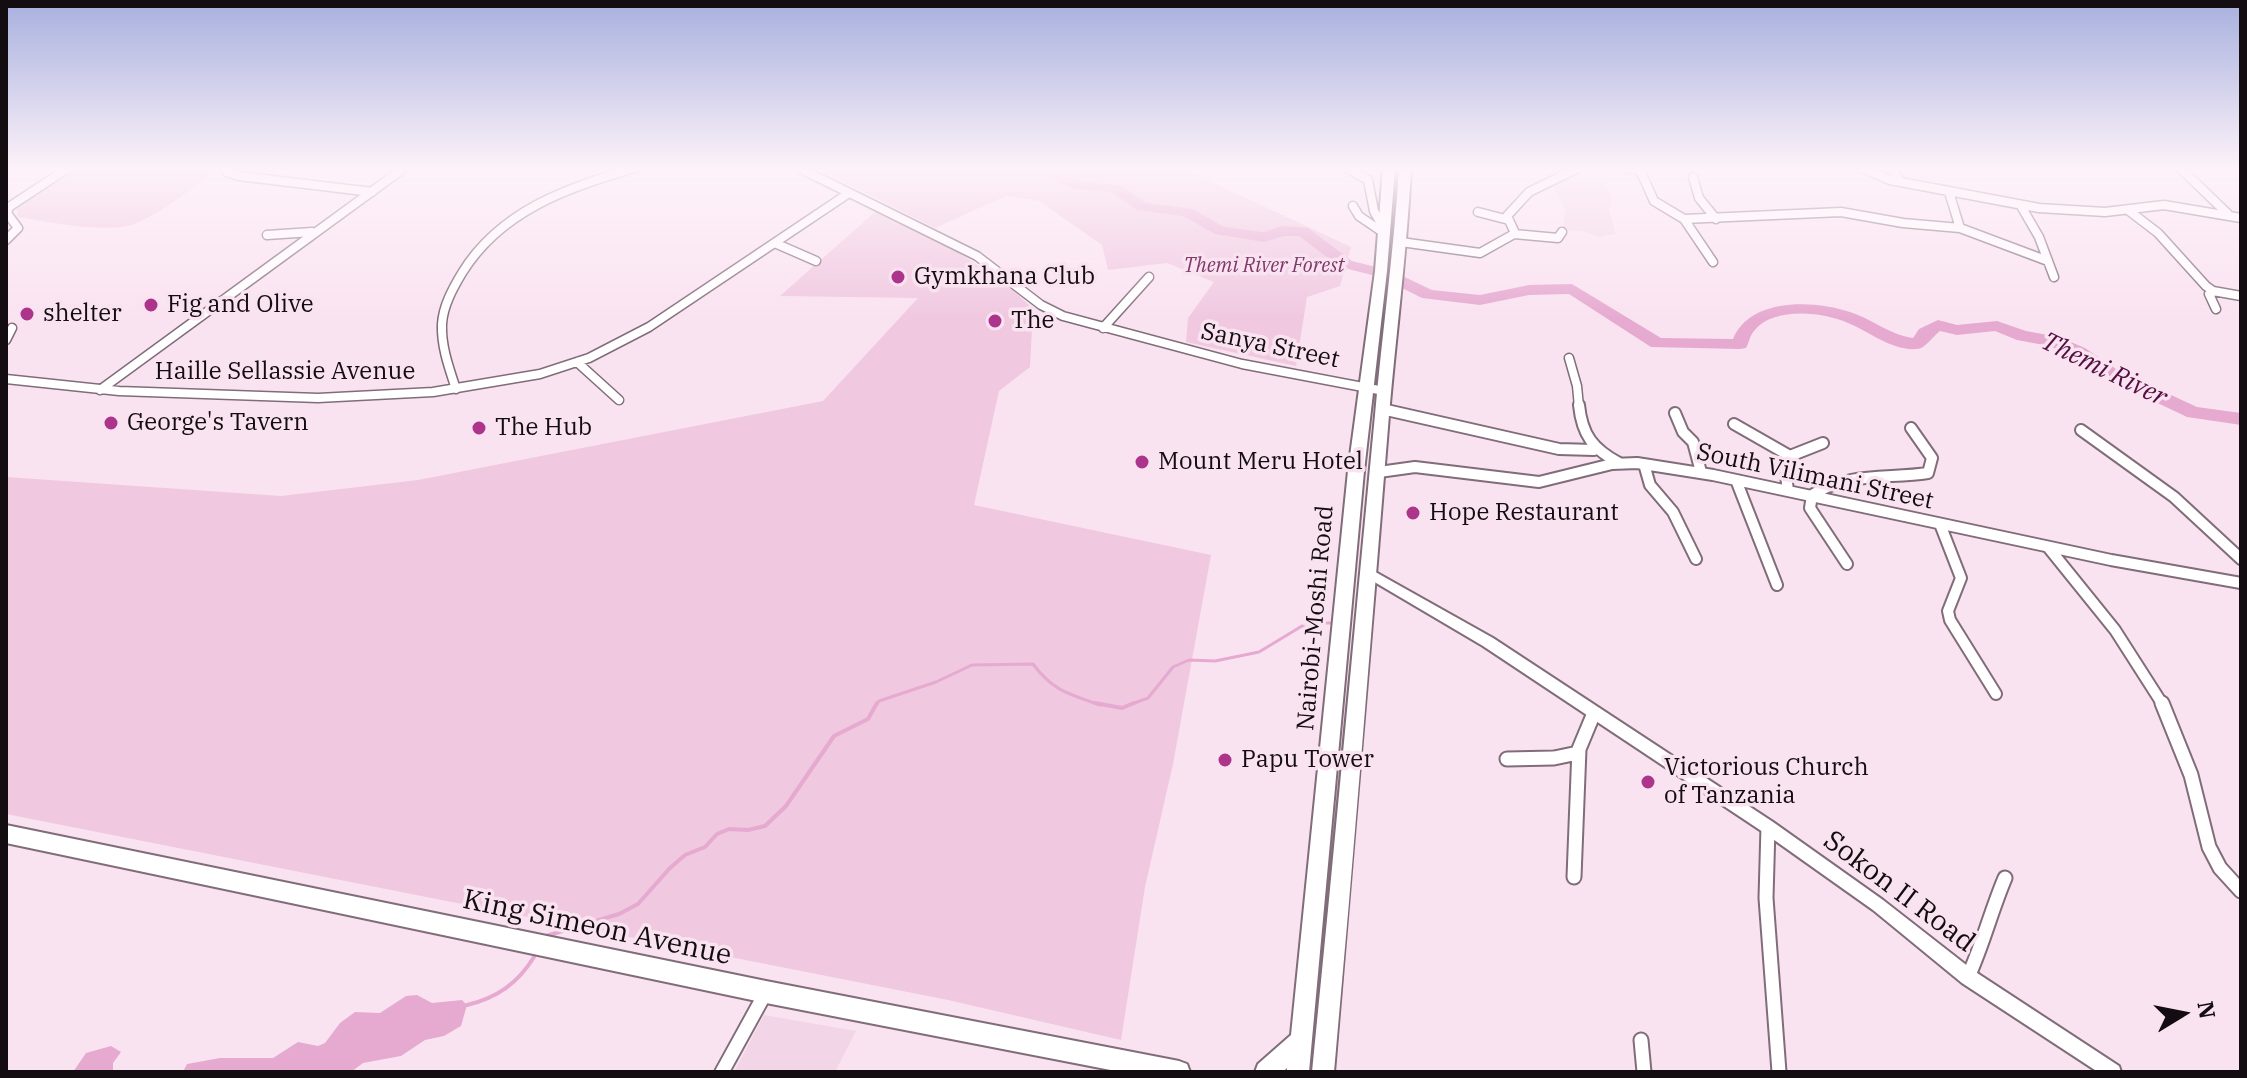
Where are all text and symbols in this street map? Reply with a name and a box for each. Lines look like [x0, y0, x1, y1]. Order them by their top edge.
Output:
park label: Themi River Forest [1184, 254, 1344, 278]
place label: Gymkhana Club [914, 263, 1095, 291]
marker: Gymkhana Club [889, 268, 907, 286]
place label: Fig and Olive [167, 291, 314, 319]
marker: Fig and Olive [142, 296, 160, 314]
place label: shelter [43, 300, 122, 328]
marker: shelter [18, 305, 36, 323]
place label: The [1011, 307, 1054, 335]
marker: The [986, 312, 1004, 330]
street label: Sanya Street [1198, 317, 1342, 375]
water label: Themi River [2036, 326, 2172, 414]
street label: Haille Sellassie Avenue [155, 358, 415, 386]
place label: George's Tavern [127, 409, 309, 437]
marker: George's Tavern [102, 414, 120, 432]
place label: The Hub [495, 414, 592, 442]
marker: The Hub [470, 419, 488, 437]
street label: South Vilimani Street [1694, 438, 1936, 516]
place label: Mount Meru Hotel [1158, 448, 1363, 476]
marker: Mount Meru Hotel [1133, 453, 1151, 471]
place label: Hope Restaurant [1429, 499, 1619, 527]
street label: Nairobi-Moshi Road [1292, 504, 1340, 732]
marker: Hope Restaurant [1404, 504, 1422, 522]
place label: Papu Tower [1241, 746, 1374, 774]
marker: Papu Tower [1216, 751, 1234, 769]
place label: Victorious Church of Tanzania [1664, 754, 1869, 810]
marker: Victorious Church of Tanzania [1639, 773, 1657, 791]
street label: Sokon II Road [1817, 824, 1981, 960]
street label: King Simeon Avenue [460, 883, 734, 973]
north arrow [2143, 974, 2223, 1054]
text: N [2191, 999, 2223, 1021]

